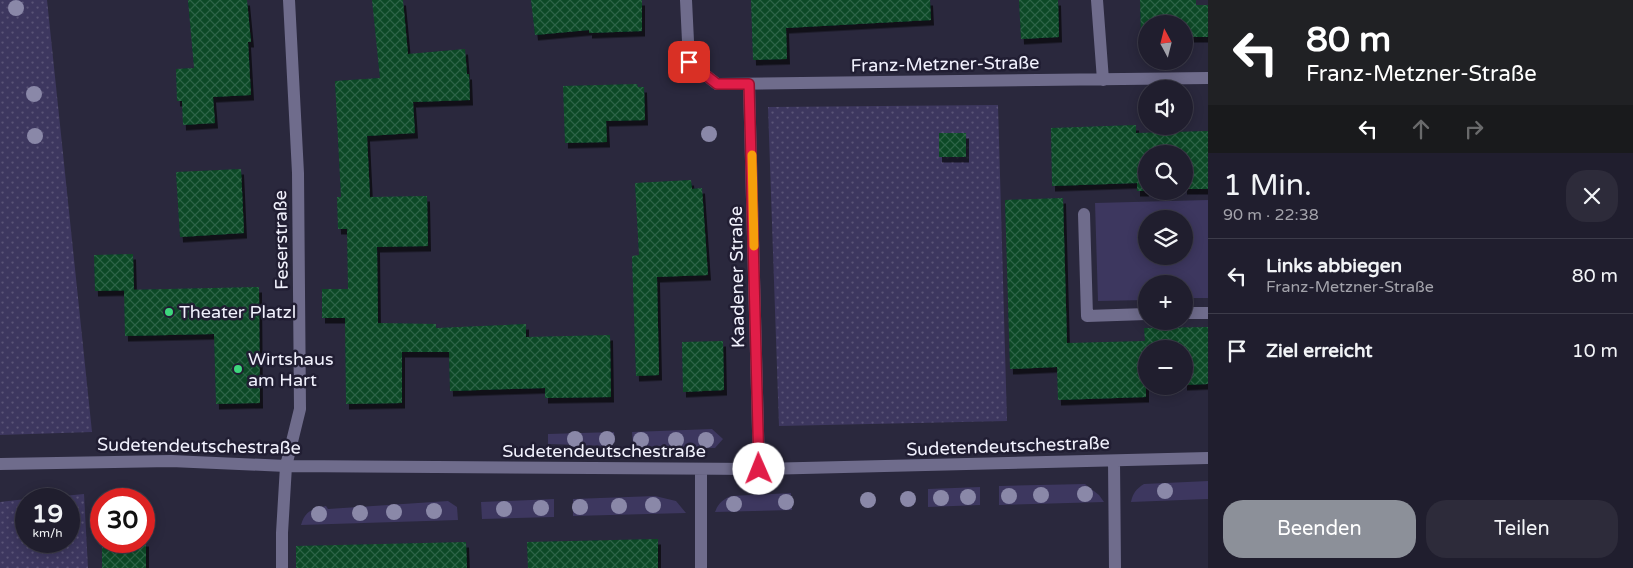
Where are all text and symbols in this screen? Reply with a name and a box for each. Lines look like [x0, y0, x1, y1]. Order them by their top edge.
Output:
north arrow [1138, 15, 1192, 70]
map controls [1138, 15, 1193, 395]
text: 80 m [1306, 19, 1391, 61]
icon: left [1223, 20, 1288, 85]
pin [668, 41, 710, 83]
icon: arrive [675, 48, 703, 76]
street label: Franz-Metzner-Straße [850, 51, 1040, 77]
text: Franz-Metzner-Straße [1306, 61, 1537, 87]
button: sound [1138, 80, 1193, 135]
icon: left [1354, 115, 1382, 143]
icon: ahead [1407, 115, 1435, 143]
icon: right [1460, 115, 1488, 143]
button: search [1138, 145, 1193, 200]
text: 1 Min. [1223, 167, 1312, 204]
button: close [1566, 170, 1618, 222]
street label: Feserstraße [269, 190, 293, 290]
text: 90 m · 22:38 [1223, 205, 1319, 225]
street label: Kaadener Straße [725, 206, 749, 348]
button: layers [1138, 210, 1193, 265]
text: Links abbiegen [1266, 255, 1402, 277]
icon: left [1223, 262, 1251, 290]
text: 80 m [1572, 265, 1618, 287]
button: + [1138, 275, 1193, 330]
text: Franz-Metzner-Straße [1266, 277, 1434, 297]
place label: Theater Platzl [179, 301, 296, 323]
marker: Theater Platzl [163, 306, 175, 318]
icon: arrive [1223, 337, 1251, 365]
button: − [1138, 340, 1193, 395]
text: Ziel erreicht [1266, 340, 1373, 362]
text: 10 m [1572, 340, 1618, 362]
place label: Wirtshaus am Hart [248, 348, 334, 391]
marker: Wirtshaus am Hart [232, 363, 244, 375]
street label: Sudetendeutschestraße [906, 431, 1110, 461]
street label: Sudetendeutschestraße [97, 433, 301, 459]
street label: Sudetendeutschestraße [502, 440, 706, 462]
position arrow [732, 442, 784, 494]
speed limit sign: 30 [90, 488, 155, 553]
text: 19 [32, 499, 63, 529]
button: Beenden [1223, 500, 1416, 558]
button: Teilen [1426, 500, 1618, 558]
text: km/h [32, 526, 63, 540]

